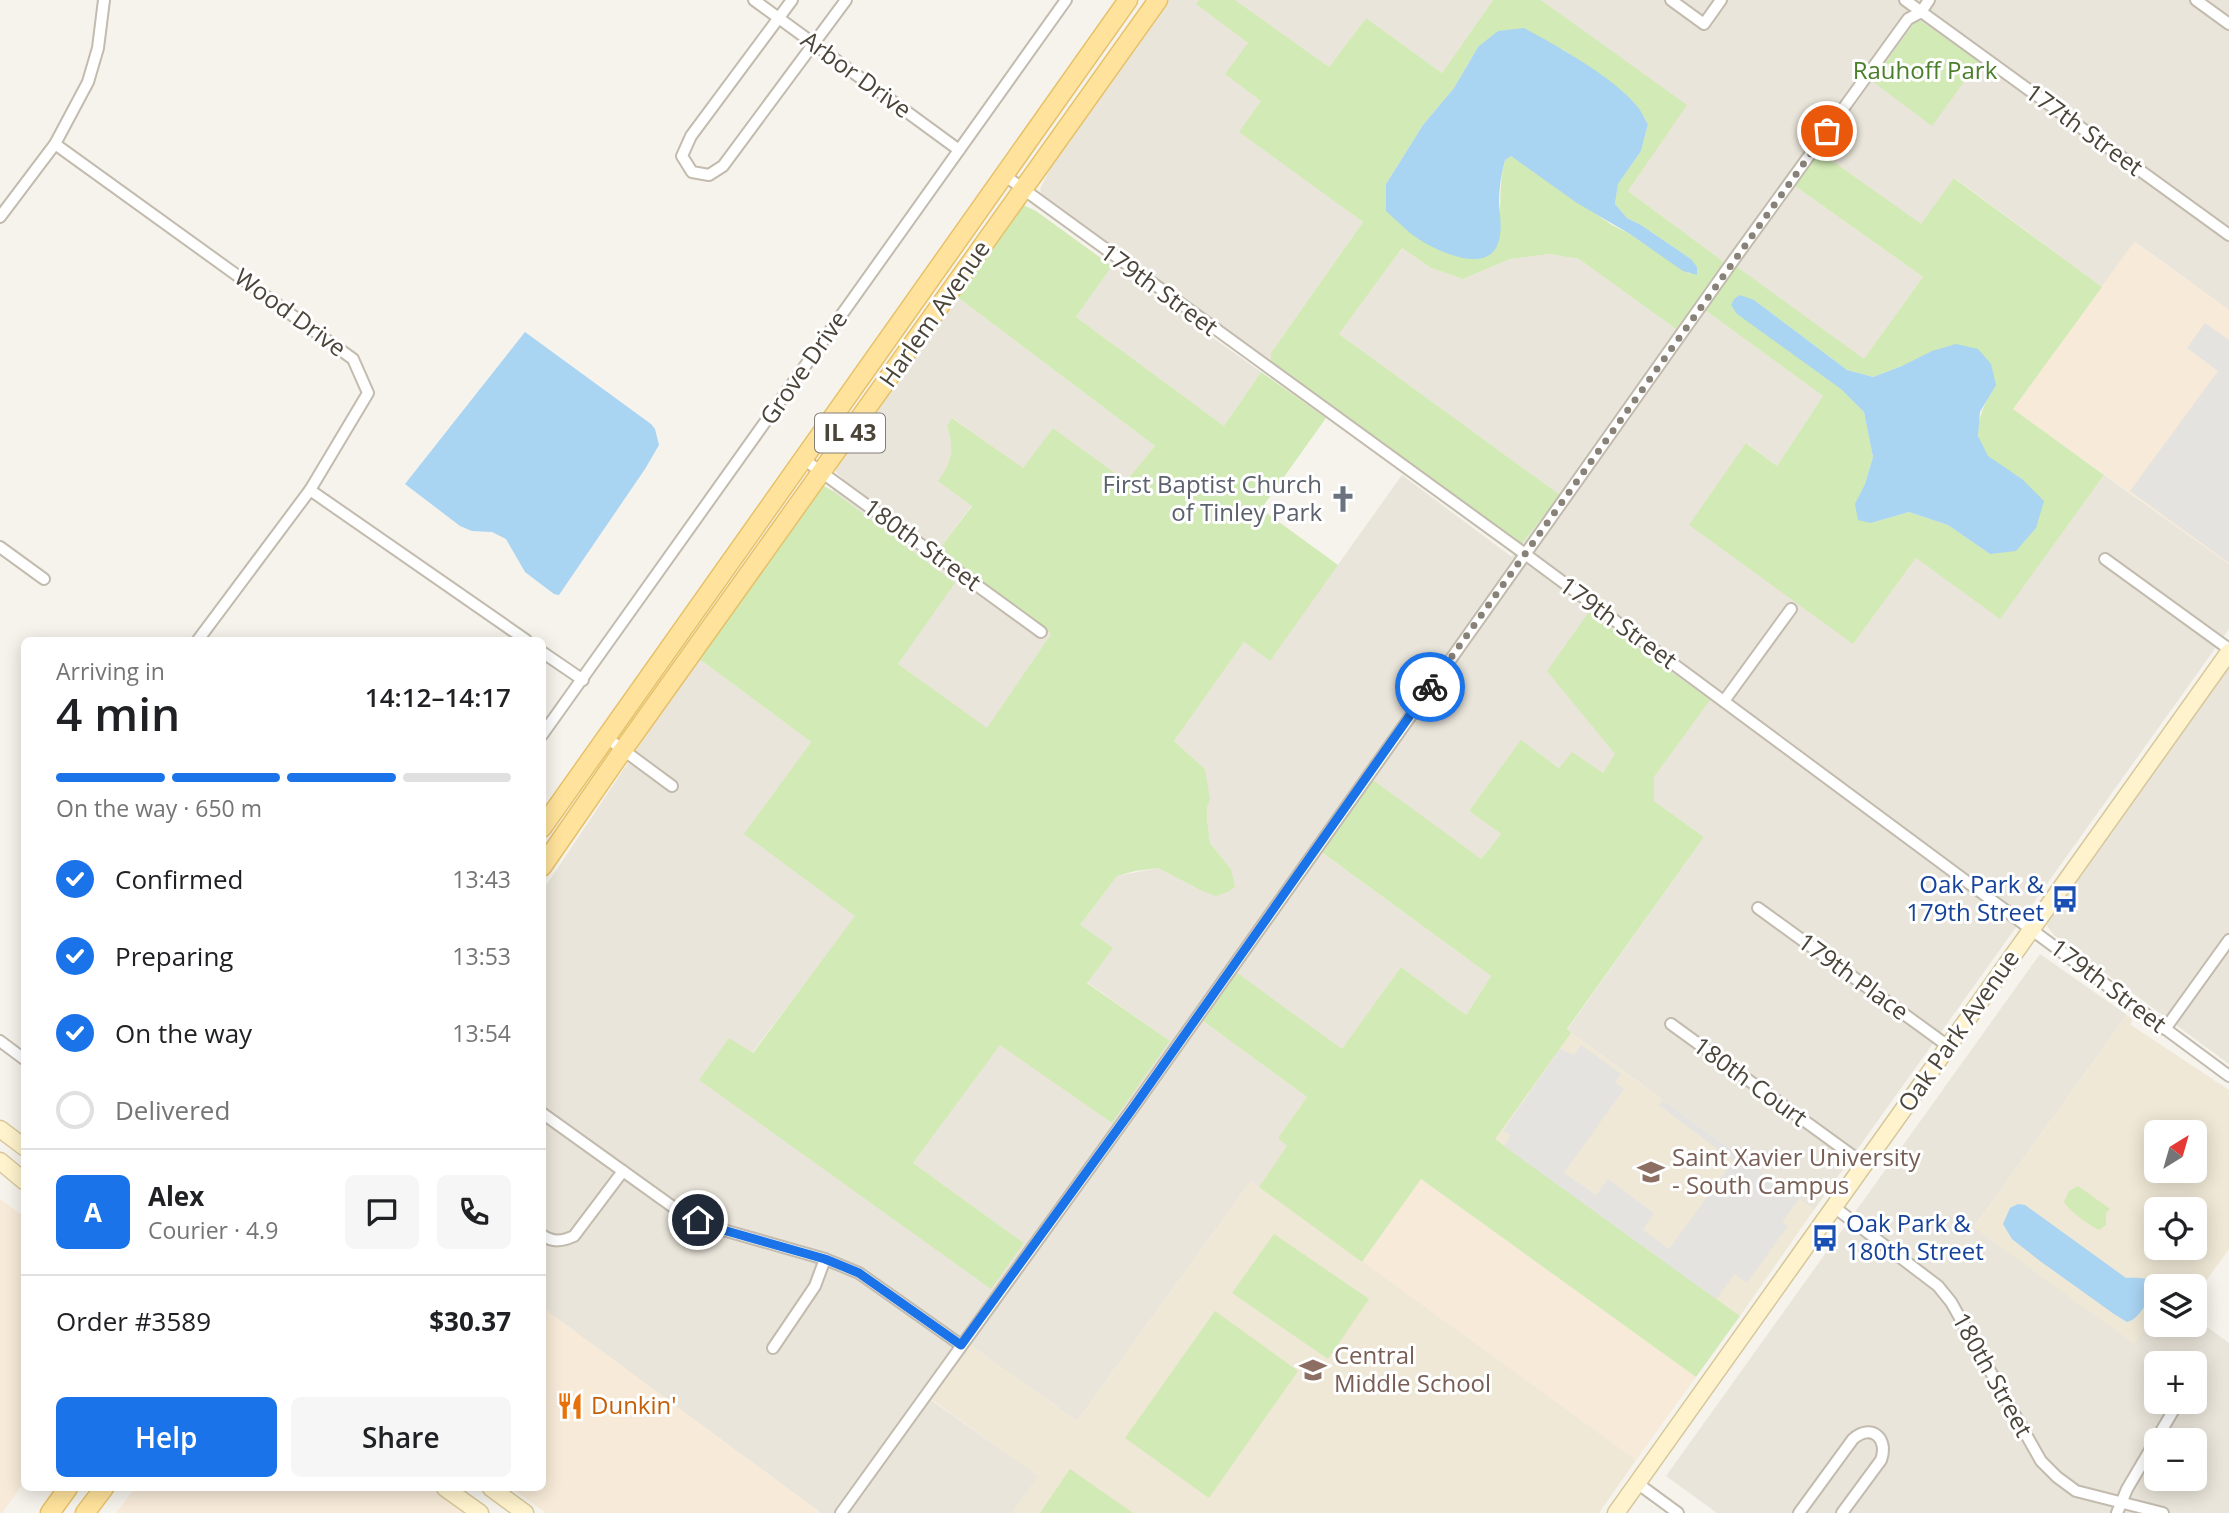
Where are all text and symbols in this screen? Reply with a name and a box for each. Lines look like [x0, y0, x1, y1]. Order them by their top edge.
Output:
street label: Arbor Drive [795, 23, 919, 125]
park label: Rauhoff Park [1853, 53, 1998, 86]
street label: 177th Street [2019, 75, 2150, 183]
pin [1797, 101, 1857, 161]
icon: bag [1808, 112, 1846, 150]
street label: Harlem Avenue [871, 233, 997, 393]
street label: 179th Street [1094, 235, 1225, 343]
street label: Wood Drive [228, 260, 353, 364]
street label: Grove Drive [751, 304, 854, 431]
road number: IL 43 [815, 414, 885, 452]
place label: First Baptist Church of Tinley Park [1103, 467, 1322, 528]
church icon: First Baptist Church of Tinley Park [1328, 484, 1358, 514]
street label: 180th Street [857, 490, 988, 598]
street label: 179th Street [1553, 568, 1684, 676]
courier [1395, 652, 1465, 722]
text: Arriving in [56, 655, 165, 687]
icon: bike [1411, 668, 1449, 706]
text: 14:12–14:17 [365, 679, 511, 715]
text: 4 min [56, 682, 180, 744]
text: On the way · 650 m [56, 792, 262, 824]
icon: check [56, 860, 94, 898]
text: Confirmed [115, 861, 243, 897]
text: 13:43 [452, 863, 511, 895]
place label: Oak Park & 179th Street [1906, 867, 2045, 928]
bus stop icon: Oak Park & 179th Street [2050, 884, 2080, 914]
street label: 179th Place [1792, 924, 1916, 1027]
street label: 179th Street [2044, 930, 2174, 1039]
icon: check [56, 937, 94, 975]
text: Preparing [115, 938, 233, 974]
text: 13:53 [452, 940, 511, 972]
street label: Oak Park Avenue [1890, 943, 2026, 1118]
icon: check [56, 1014, 94, 1052]
text: On the way [115, 1015, 252, 1051]
text: 13:54 [452, 1017, 511, 1049]
street label: 180th Court [1687, 1028, 1815, 1133]
text: Delivered [115, 1092, 230, 1128]
north arrow [2144, 1120, 2207, 1183]
map controls [2144, 1120, 2207, 1491]
place label: Saint Xavier University - South Campus [1672, 1140, 1921, 1201]
school or university icon: Saint Xavier University - South Campus [1636, 1157, 1666, 1187]
button: chat [345, 1175, 419, 1249]
button: phone [437, 1175, 511, 1249]
text: Alex [148, 1178, 204, 1214]
pin [668, 1190, 728, 1250]
text: A [84, 1194, 102, 1230]
button: locate [2144, 1197, 2207, 1260]
icon: home [679, 1201, 717, 1239]
place label: Oak Park & 180th Street [1846, 1206, 1984, 1267]
text: Courier · 4.9 [148, 1214, 278, 1246]
bus stop icon: Oak Park & 180th Street [1810, 1223, 1840, 1253]
button: layers [2144, 1274, 2207, 1337]
text: Order #3589 [56, 1303, 211, 1339]
text: $30.37 [429, 1303, 511, 1339]
street label: 180th Street [1945, 1306, 2041, 1442]
place label: Central Middle School [1334, 1338, 1491, 1399]
button: + [2144, 1351, 2207, 1414]
school or university icon: Central Middle School [1298, 1355, 1328, 1385]
place label: Dunkin' [591, 1388, 677, 1421]
restaurant icon: Dunkin' [555, 1391, 585, 1421]
button: Help [56, 1397, 277, 1477]
button: Share [291, 1397, 511, 1477]
button: − [2144, 1428, 2207, 1491]

